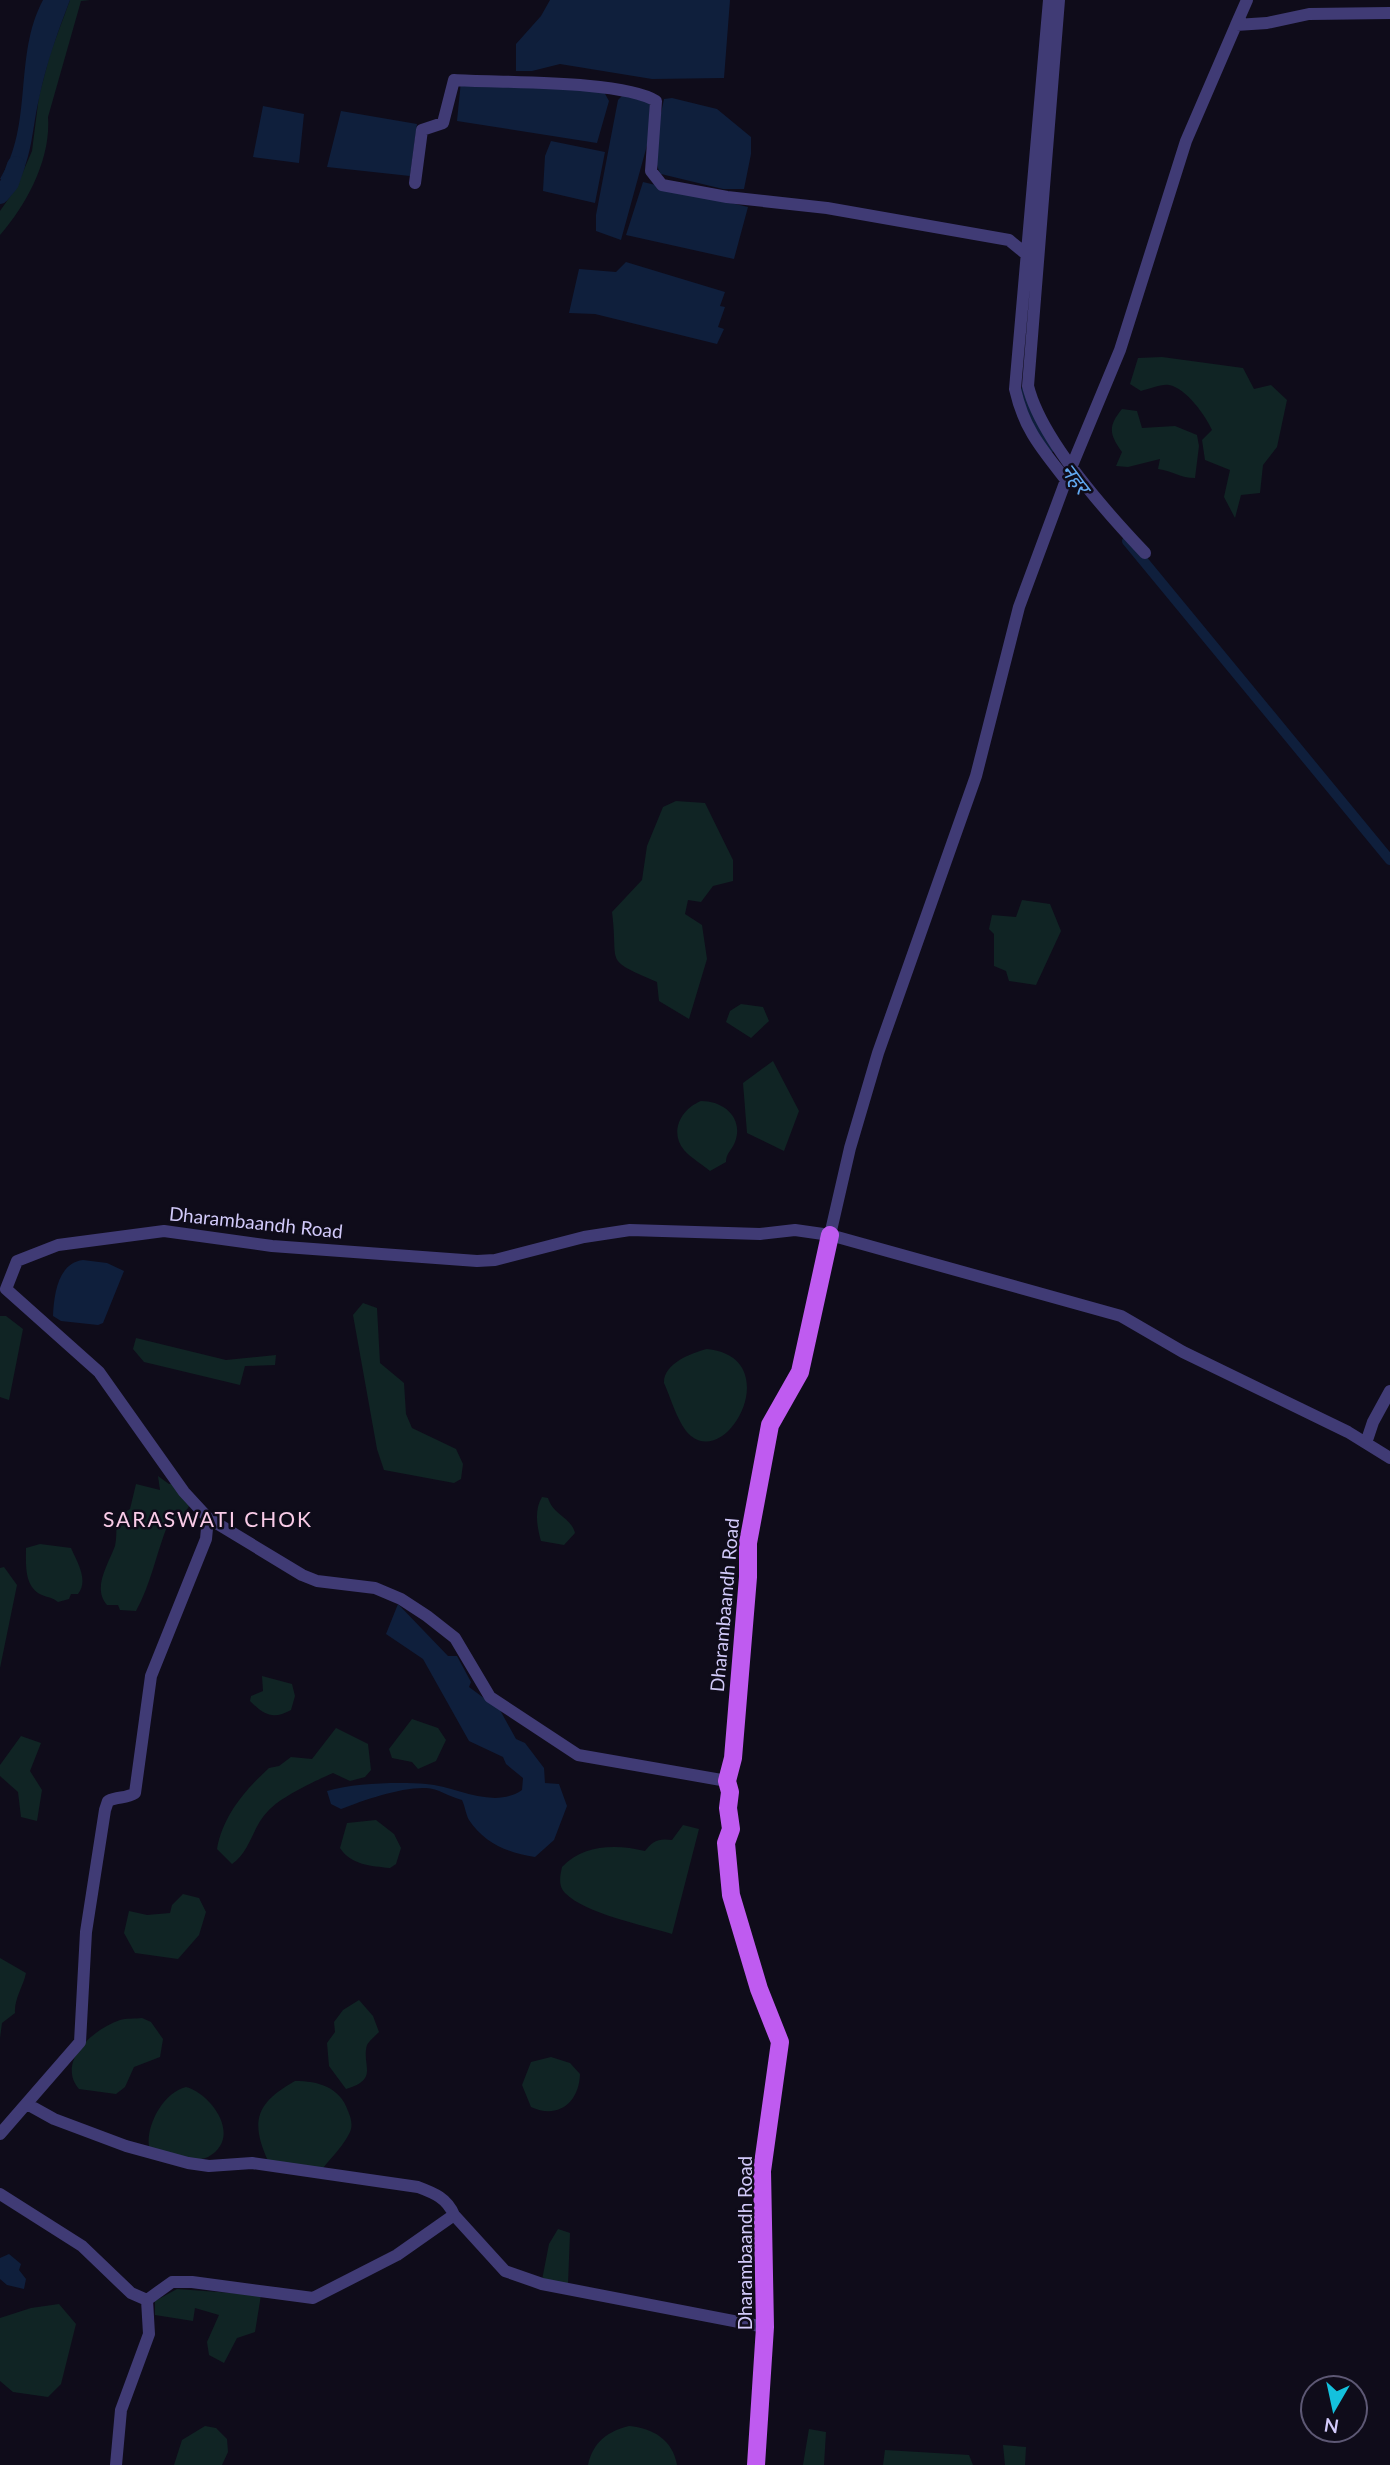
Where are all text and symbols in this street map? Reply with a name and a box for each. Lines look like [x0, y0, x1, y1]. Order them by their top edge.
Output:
water label: नहर [1057, 458, 1098, 502]
street label: Dharambaandh Road [168, 1201, 344, 1243]
district label: SARASWATI CHOK [103, 1506, 313, 1531]
street label: Dharambaandh Road [705, 1517, 743, 1693]
street label: Dharambaandh Road [733, 2156, 756, 2330]
north arrow [1299, 2374, 1369, 2444]
text: N [1322, 2414, 1340, 2439]

